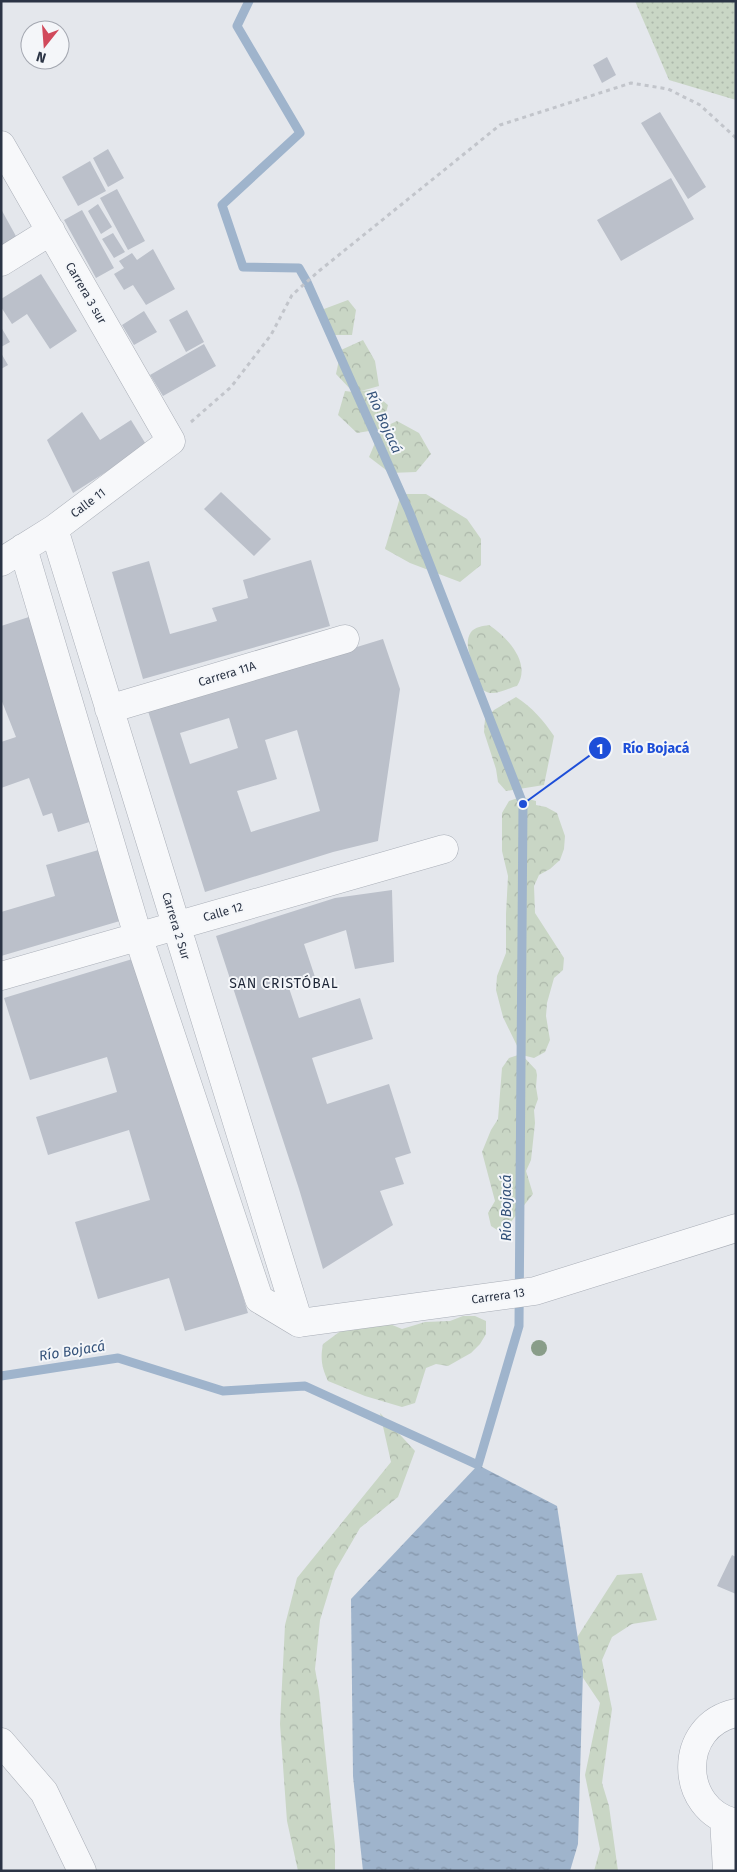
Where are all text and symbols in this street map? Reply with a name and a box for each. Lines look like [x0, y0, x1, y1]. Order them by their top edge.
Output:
north arrow [20, 20, 70, 70]
text: N [34, 47, 48, 66]
street label: Carrera 3 sur [63, 260, 109, 327]
water label: Río Bojacá [363, 388, 405, 456]
street label: Calle 11 [68, 485, 108, 521]
street label: Carrera 11A [196, 659, 258, 689]
callout: Río Bojacá [588, 734, 699, 763]
text: 1 [597, 740, 603, 758]
text: Río Bojacá [623, 740, 690, 757]
street label: Carrera 2 Sur [159, 891, 193, 962]
street label: Calle 12 [201, 900, 245, 924]
district label: SAN CRISTÓBAL [229, 974, 339, 992]
water label: Río Bojacá [498, 1175, 515, 1241]
street label: Carrera 13 [470, 1285, 526, 1307]
water label: Río Bojacá [38, 1337, 106, 1365]

